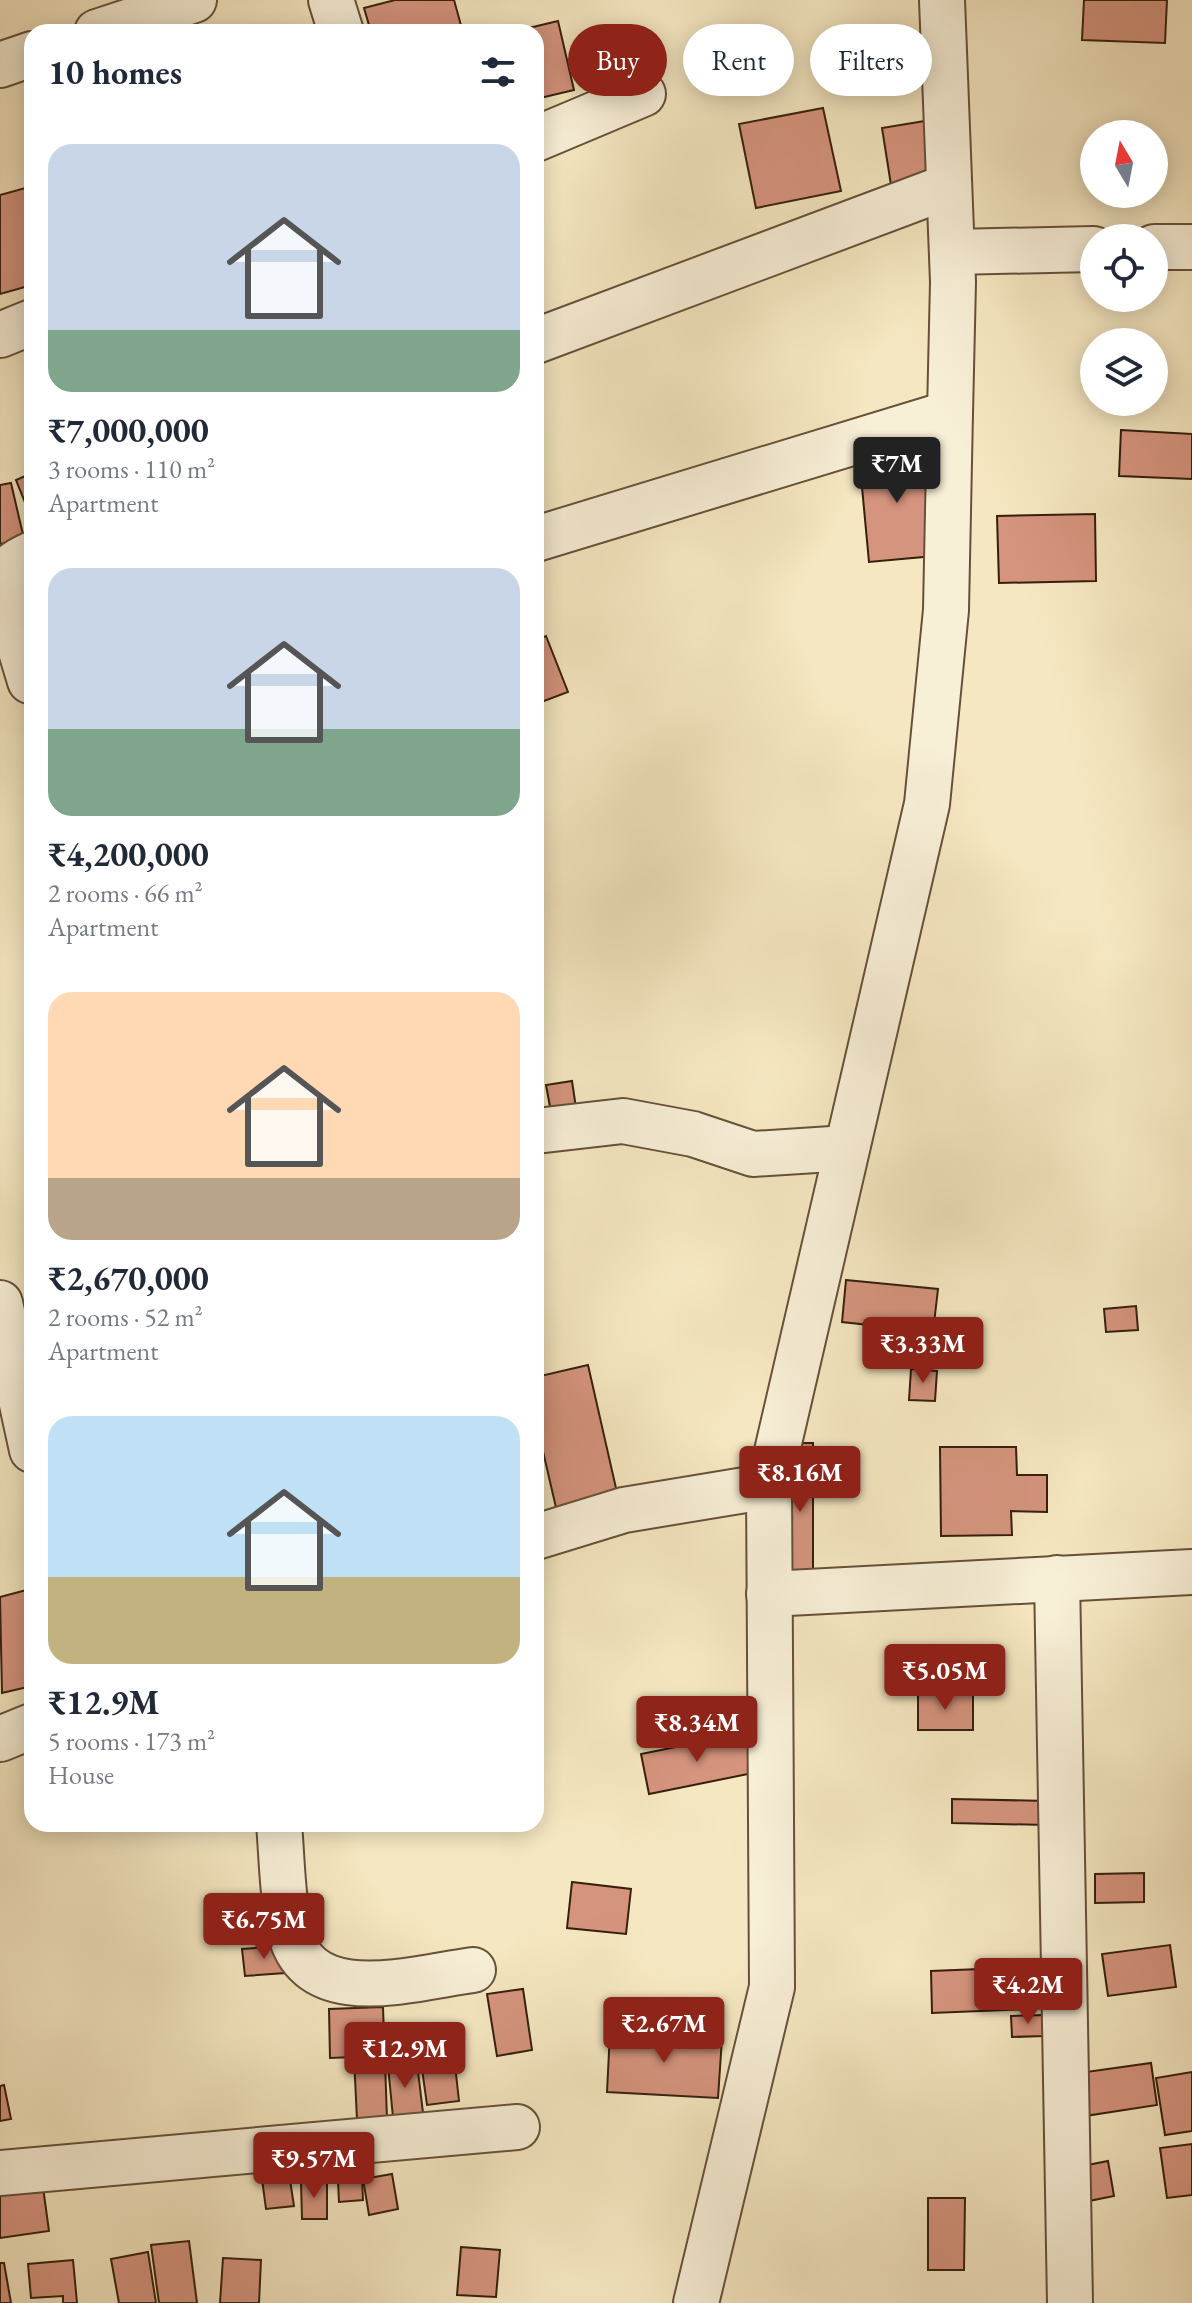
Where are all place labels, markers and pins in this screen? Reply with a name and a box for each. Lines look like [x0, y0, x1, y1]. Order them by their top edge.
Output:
pin: ₹7M [858, 437, 936, 505]
pin: ₹3.33M [858, 1317, 988, 1385]
pin: ₹8.16M [735, 1446, 865, 1514]
pin: ₹5.05M [880, 1644, 1010, 1712]
pin: ₹8.34M [632, 1696, 762, 1764]
pin: ₹6.75M [199, 1893, 329, 1961]
pin: ₹4.2M [972, 1958, 1084, 2026]
pin: ₹2.67M [599, 1997, 729, 2065]
pin: ₹12.9M [340, 2022, 470, 2090]
pin: ₹9.57M [249, 2132, 379, 2200]

